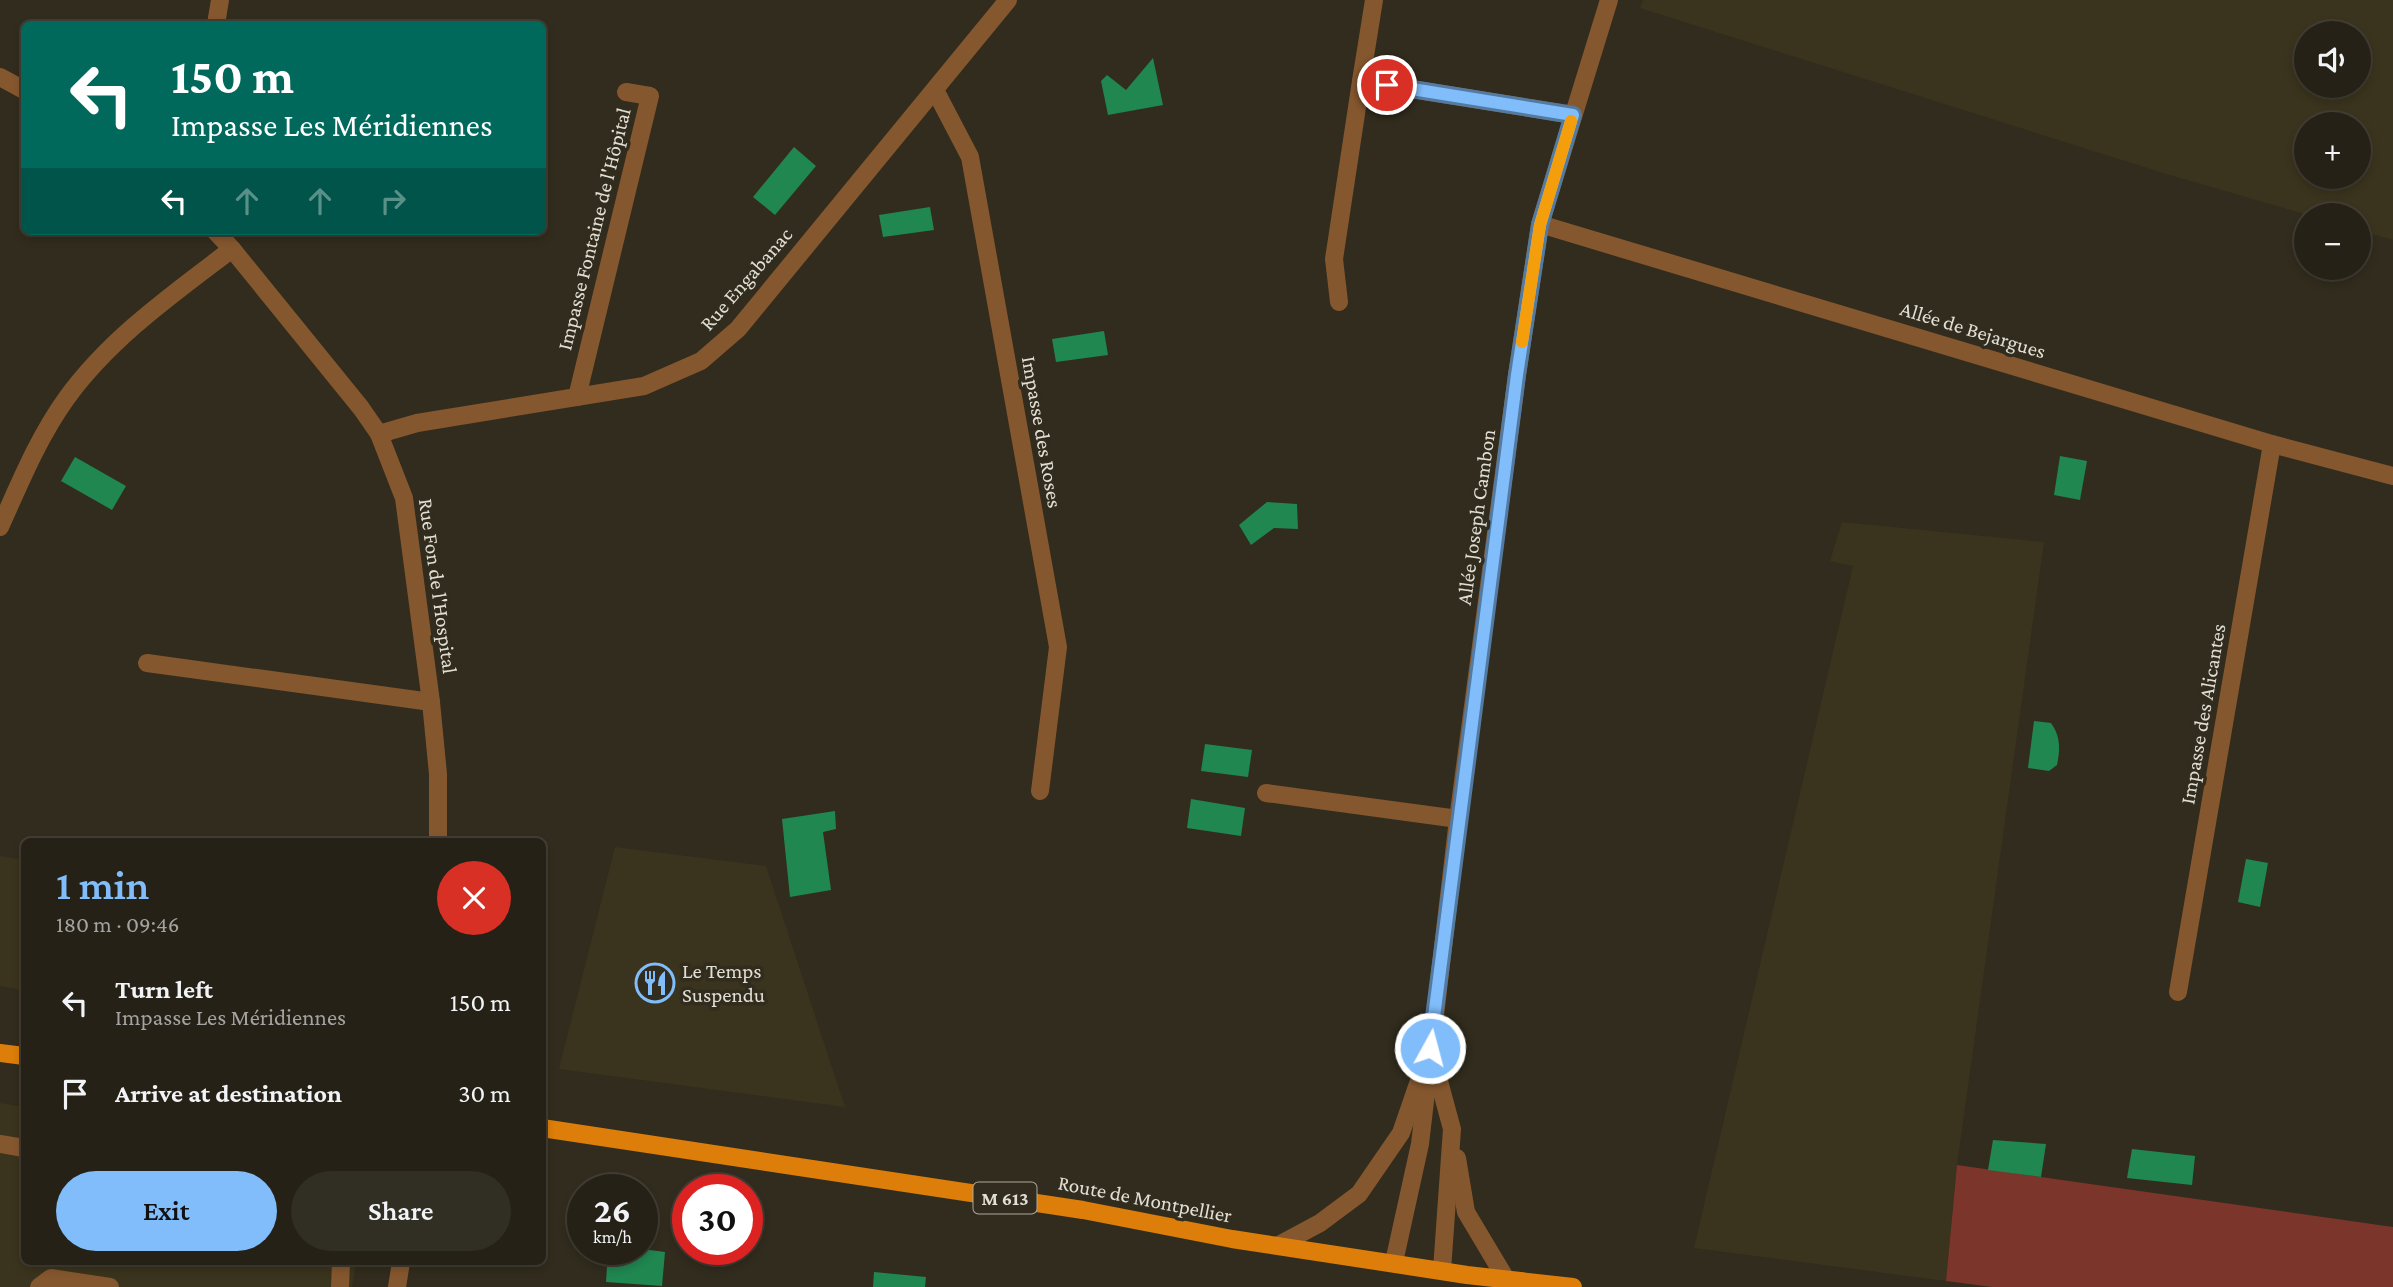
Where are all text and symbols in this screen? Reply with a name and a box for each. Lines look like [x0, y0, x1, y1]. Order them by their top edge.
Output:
map controls [2294, 21, 2371, 280]
button: sound [2294, 21, 2371, 98]
icon: left [56, 49, 147, 140]
text: 150 m [171, 49, 294, 104]
pin [1357, 55, 1417, 115]
icon: arrive [1368, 66, 1406, 104]
street label: Impasse Fontaine de l'Hôpital [552, 105, 636, 353]
text: Impasse Les Méridiennes [171, 107, 492, 143]
button: + [2294, 112, 2371, 189]
icon: left [155, 182, 193, 220]
icon: ahead [228, 182, 266, 220]
icon: ahead [301, 182, 339, 220]
icon: right [374, 182, 412, 220]
button: − [2294, 203, 2371, 280]
street label: Rue Engabanac [695, 222, 797, 335]
street label: Allée de Bejargues [1897, 296, 2049, 364]
street label: Impasse des Roses [1017, 354, 1067, 510]
street label: Allée Joseph Cambon [1452, 428, 1500, 606]
street label: Rue Fon de l'Hospital [414, 497, 462, 675]
street label: Impasse des Alicantes [2175, 622, 2231, 806]
text: 1 min [56, 861, 149, 908]
button: close [437, 861, 511, 935]
text: 180 m · 09:46 [56, 911, 179, 937]
place label: Le Temps Suspendu [682, 959, 765, 1007]
restaurant icon: Le Temps Suspendu [634, 962, 676, 1004]
text: Turn left [115, 975, 213, 1004]
icon: left [56, 984, 94, 1022]
text: 150 m [450, 988, 511, 1017]
text: Impasse Les Méridiennes [115, 1004, 346, 1030]
position arrow [1393, 1011, 1467, 1085]
icon: arrive [56, 1075, 94, 1113]
text: Arrive at destination [115, 1079, 342, 1108]
text: 30 m [458, 1079, 511, 1108]
street label: Route de Montpellier [1056, 1170, 1235, 1228]
button: Exit [56, 1171, 277, 1251]
button: Share [291, 1171, 511, 1251]
speed limit sign: 30 [672, 1174, 763, 1265]
road number: M 613 [974, 1182, 1036, 1214]
text: 26 [594, 1191, 631, 1230]
text: km/h [593, 1227, 632, 1247]

